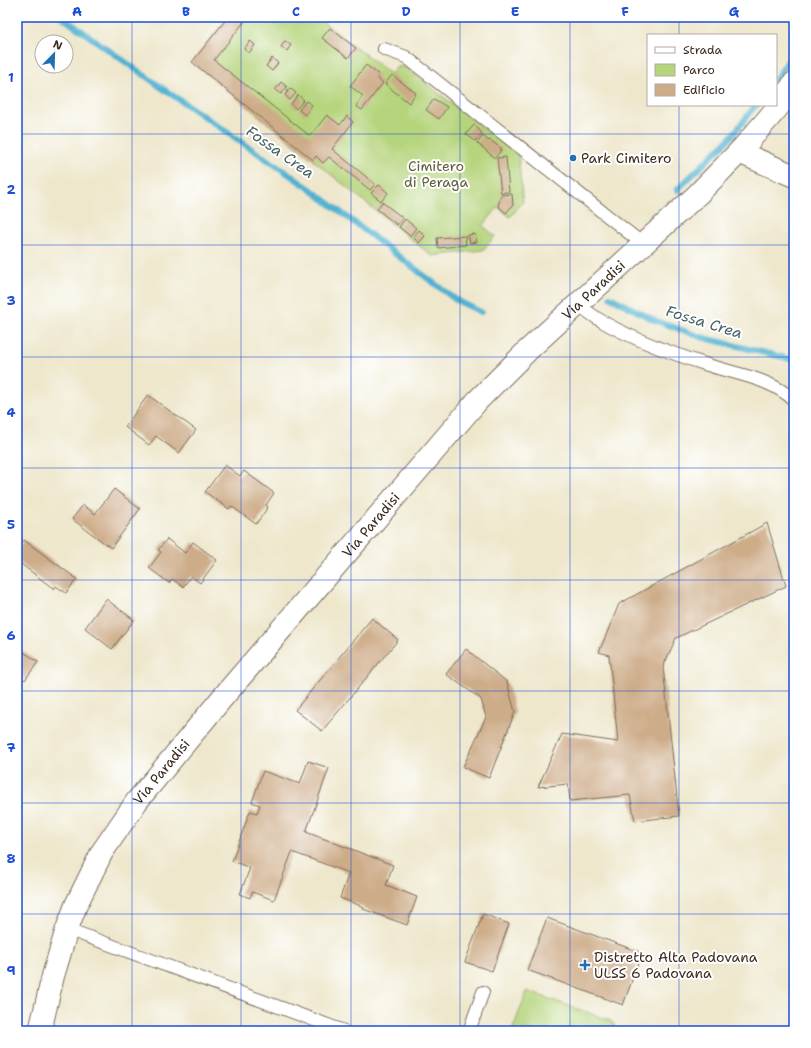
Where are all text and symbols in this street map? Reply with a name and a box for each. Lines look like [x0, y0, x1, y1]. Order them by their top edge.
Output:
text: A [72, 3, 82, 20]
text: B [182, 3, 190, 20]
text: C [292, 3, 300, 20]
text: D [401, 3, 411, 20]
text: E [511, 3, 520, 20]
text: F [621, 3, 629, 20]
text: G [729, 3, 740, 20]
north arrow [34, 34, 74, 74]
legend [647, 34, 777, 106]
text: N [51, 37, 65, 54]
text: Strada [683, 42, 723, 58]
text: Parco [683, 62, 715, 78]
text: 1 [8, 69, 14, 86]
text: Edificio [683, 82, 725, 98]
water label: Fossa Crea [242, 121, 318, 183]
place label: Park Cimitero [581, 149, 672, 167]
marker: Park Cimitero [568, 153, 578, 163]
park label: Cimitero di Peraga [404, 157, 468, 191]
text: 2 [6, 181, 16, 198]
street label: Via Paradisi [558, 256, 629, 324]
text: 3 [6, 292, 16, 309]
water label: Fossa Crea [663, 301, 745, 343]
text: 4 [6, 404, 16, 421]
street label: Via Paradisi [338, 489, 404, 561]
text: 5 [7, 516, 15, 533]
text: 6 [6, 627, 16, 644]
street label: Via Paradisi [129, 735, 194, 808]
text: 7 [6, 739, 16, 756]
text: 8 [6, 850, 16, 867]
place label: Distretto Alta Padovana ULSS 6 Padovana [594, 948, 758, 982]
marker: Distretto Alta Padovana ULSS 6 Padovana [579, 959, 591, 971]
text: 9 [6, 962, 16, 979]

